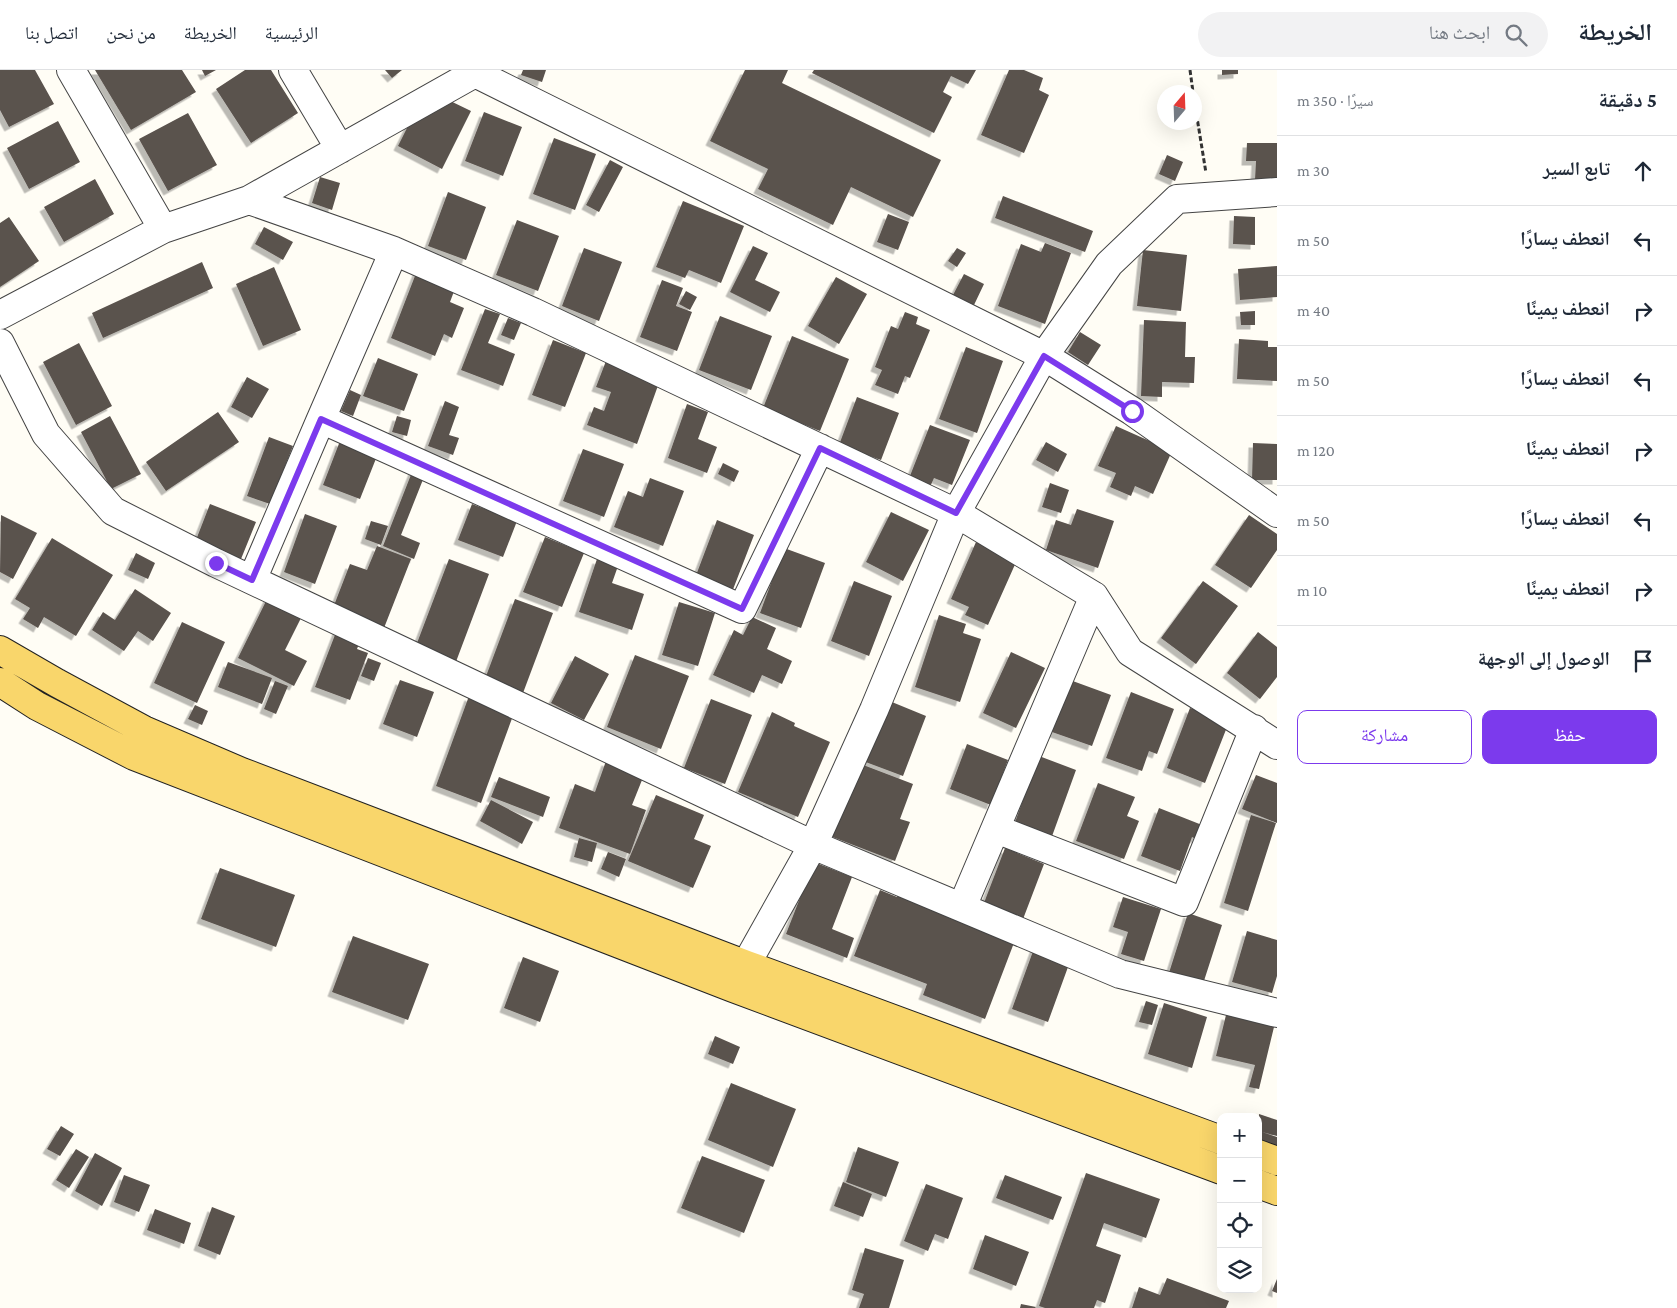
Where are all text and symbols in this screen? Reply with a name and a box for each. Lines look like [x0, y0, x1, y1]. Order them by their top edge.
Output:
search box [1198, 12, 1548, 57]
text: الخريطة [1578, 18, 1652, 45]
icon: search [1502, 21, 1530, 49]
text: ابحث هنا [1429, 22, 1490, 43]
text: اتصل بنا [25, 23, 78, 43]
text: من نحن [106, 23, 156, 43]
text: الخريطة [184, 23, 237, 43]
text: الرئيسية [265, 23, 318, 43]
north arrow [1157, 85, 1202, 130]
text: 5 دقيقة [1599, 88, 1657, 112]
text: سيرًا · 350 m [1297, 92, 1373, 109]
icon: ahead [1629, 157, 1657, 185]
text: تابع السير [1543, 158, 1610, 179]
text: 30 m [1297, 162, 1330, 179]
icon: left [1629, 227, 1657, 255]
text: انعطف يسارًا [1520, 228, 1610, 249]
text: 50 m [1297, 232, 1329, 249]
icon: right [1629, 297, 1657, 325]
text: انعطف يمينًا [1526, 298, 1610, 319]
text: 40 m [1297, 302, 1330, 319]
icon: left [1629, 367, 1657, 395]
text: انعطف يسارًا [1520, 368, 1610, 389]
text: 50 m [1297, 372, 1329, 389]
route start [1121, 400, 1144, 423]
icon: right [1629, 437, 1657, 465]
text: انعطف يمينًا [1526, 438, 1610, 459]
text: 120 m [1297, 442, 1335, 459]
icon: left [1629, 507, 1657, 535]
text: انعطف يسارًا [1520, 508, 1610, 529]
text: 50 m [1297, 512, 1329, 529]
route end [205, 552, 228, 575]
icon: right [1629, 577, 1657, 605]
text: انعطف يمينًا [1526, 578, 1610, 599]
text: 10 m [1297, 582, 1327, 599]
icon: arrive [1629, 647, 1657, 675]
text: الوصول إلى الوجهة [1478, 648, 1610, 669]
button: مشاركة [1297, 710, 1472, 764]
button: حفظ [1482, 710, 1657, 764]
map controls [1217, 1113, 1262, 1293]
button: + [1217, 1113, 1262, 1158]
button: − [1217, 1158, 1262, 1203]
button: locate [1217, 1203, 1262, 1248]
button: layers [1217, 1248, 1262, 1293]

